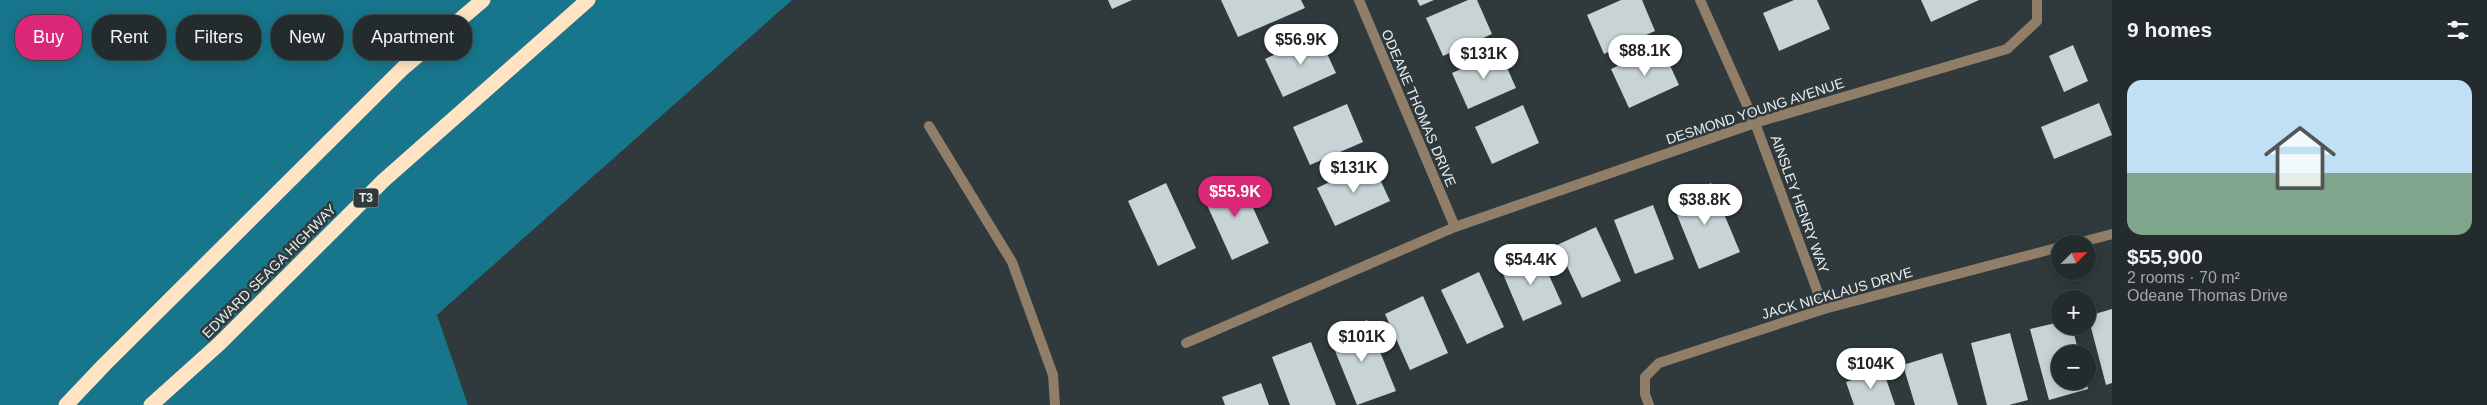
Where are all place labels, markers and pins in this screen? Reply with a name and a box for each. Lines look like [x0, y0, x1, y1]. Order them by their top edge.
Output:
pin: $56.9K [1260, 23, 1342, 66]
pin: $88.1K [1604, 34, 1686, 77]
pin: $131K [1449, 38, 1519, 80]
pin: $131K [1319, 152, 1389, 194]
pin: $55.9K [1194, 176, 1276, 218]
pin: $38.8K [1664, 184, 1746, 226]
pin: $54.4K [1490, 244, 1572, 286]
pin: $101K [1327, 320, 1397, 363]
pin: $104K [1836, 348, 1906, 390]

